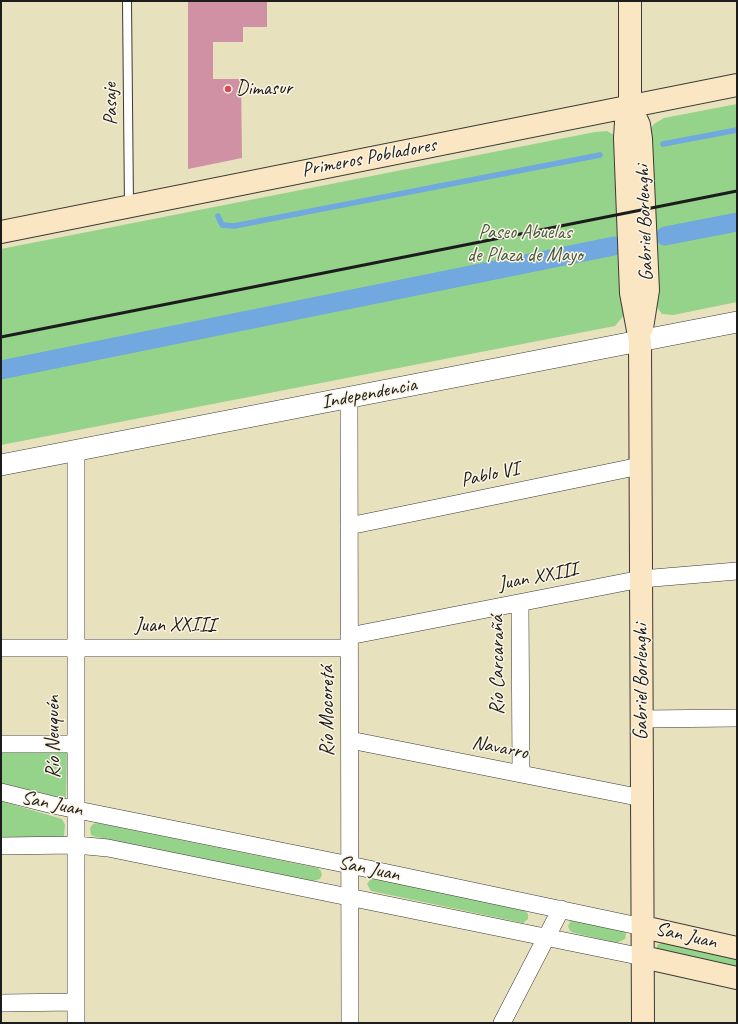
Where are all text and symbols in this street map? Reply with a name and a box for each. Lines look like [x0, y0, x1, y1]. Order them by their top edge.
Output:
place label: Dimasur [236, 77, 292, 101]
street label: Pasaje [99, 82, 123, 126]
marker: Dimasur [223, 84, 233, 94]
street label: Primeros Pobladores [300, 133, 438, 183]
street label: Gabriel Borlenghi [631, 164, 659, 282]
park label: Paseo Abuelas de Plaza de Mayo [467, 221, 583, 268]
street label: Independencia [319, 373, 419, 415]
street label: Pablo VI [459, 457, 521, 493]
street label: Juan XXIII [496, 558, 580, 596]
street label: Juan XXIII [135, 614, 215, 638]
street label: Río Carcarañá [486, 615, 510, 715]
street label: Gabriel Borlenghi [630, 624, 654, 740]
street label: Río Mocoretá [316, 665, 340, 757]
street label: Río Neuquén [42, 696, 66, 778]
street label: Navarro [470, 731, 530, 765]
street label: San Juan [19, 786, 85, 822]
street label: San Juan [336, 851, 402, 887]
street label: San Juan [653, 917, 719, 955]

